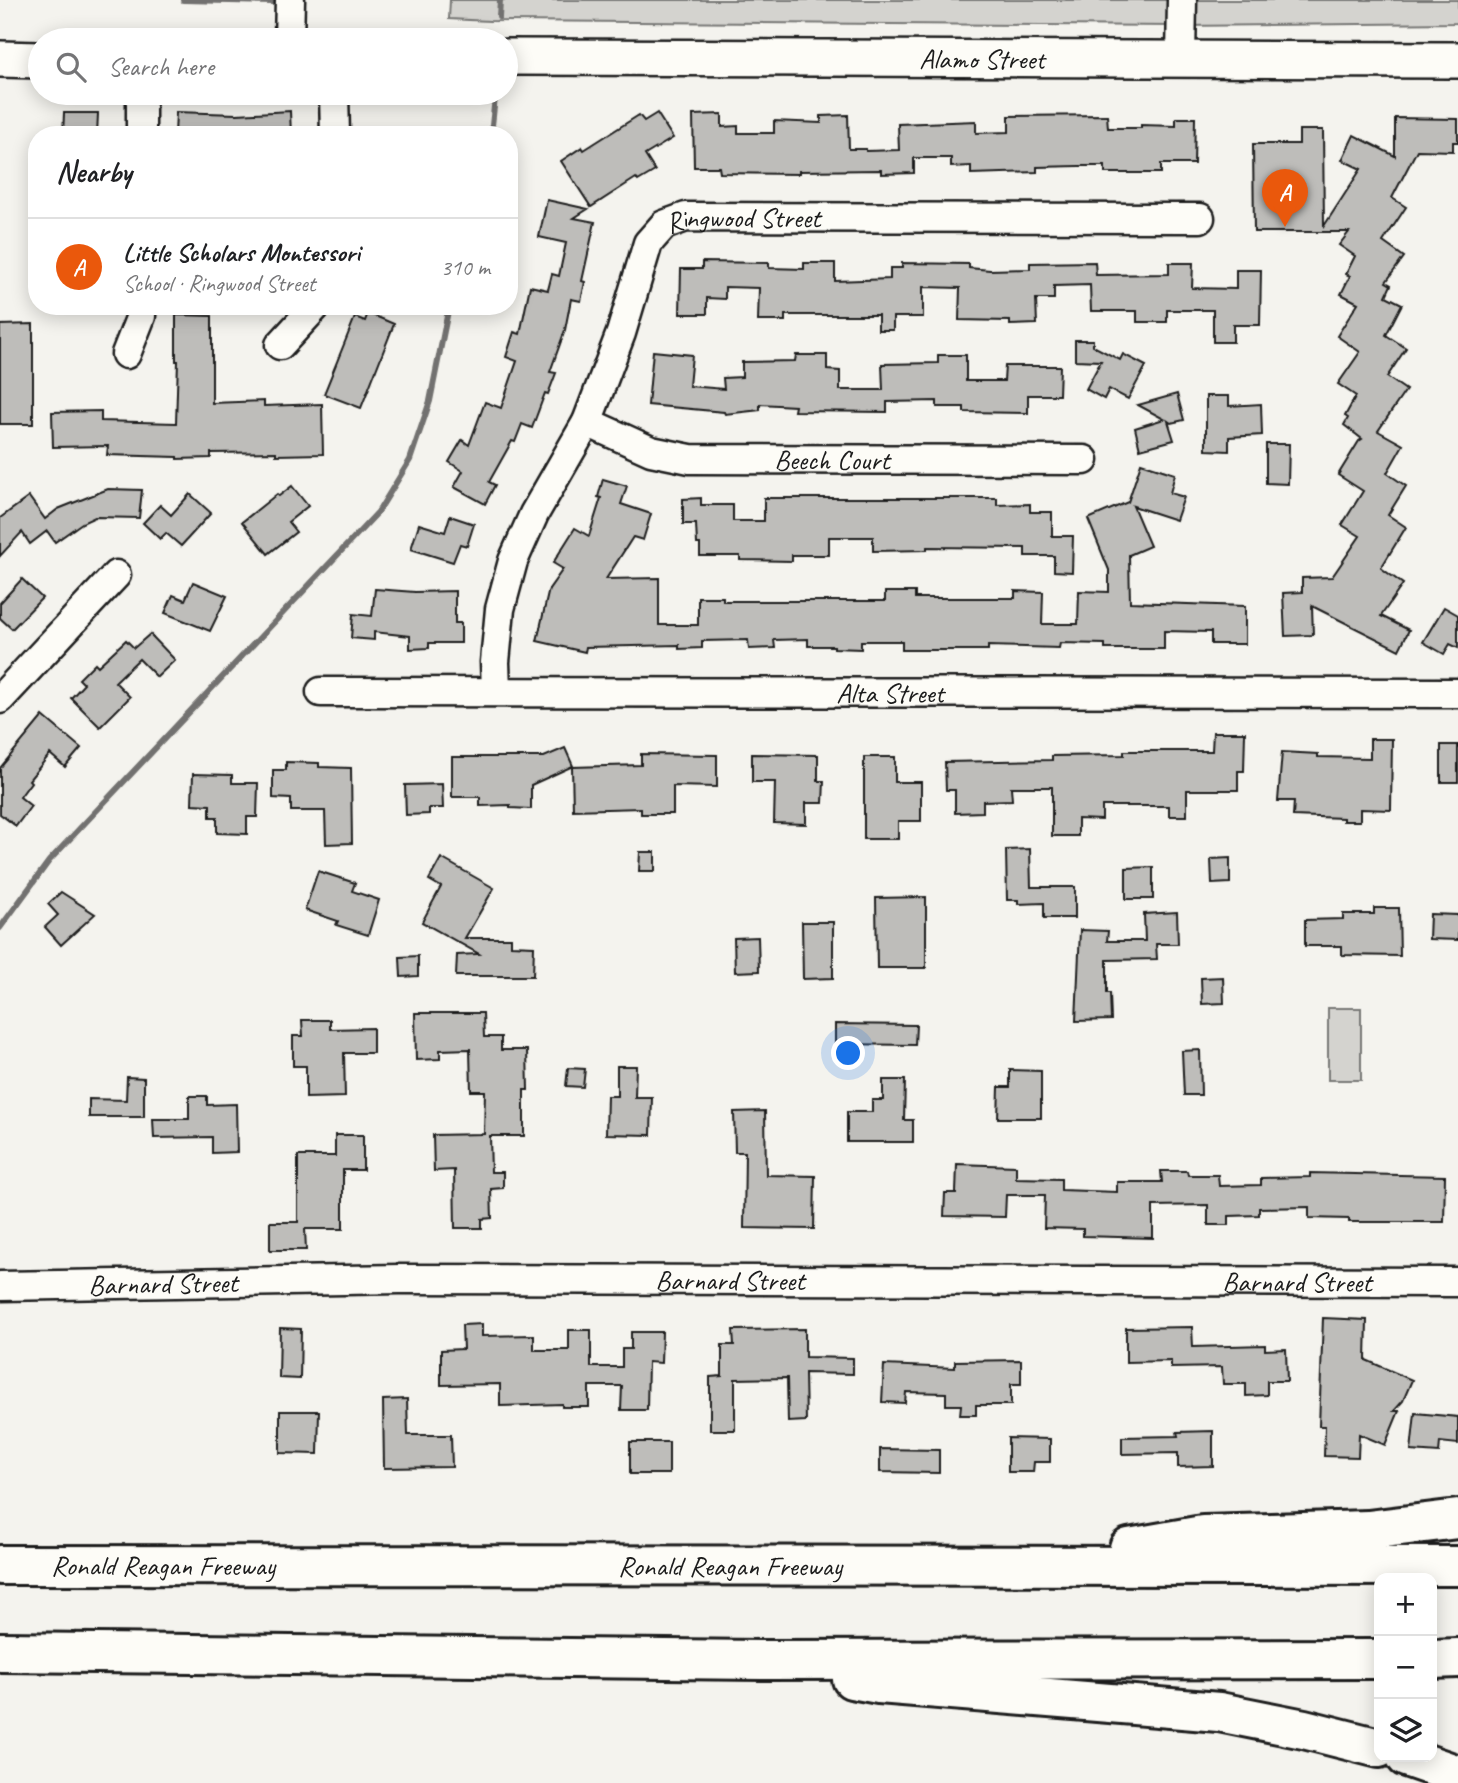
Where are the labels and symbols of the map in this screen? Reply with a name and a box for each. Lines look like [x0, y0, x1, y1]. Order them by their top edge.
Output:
street label: Alamo Street [919, 41, 1047, 76]
pin: A [1262, 169, 1308, 227]
street label: Ringwood Street [660, 199, 823, 241]
street label: Beech Court [774, 442, 892, 477]
street label: Alta Street [836, 675, 947, 710]
your location [831, 1036, 865, 1070]
street label: Barnard Street [655, 1262, 807, 1298]
street label: Barnard Street [88, 1264, 241, 1302]
street label: Barnard Street [1222, 1264, 1374, 1299]
street label: Ronald Reagan Freeway [51, 1548, 277, 1583]
street label: Ronald Reagan Freeway [618, 1548, 844, 1583]

